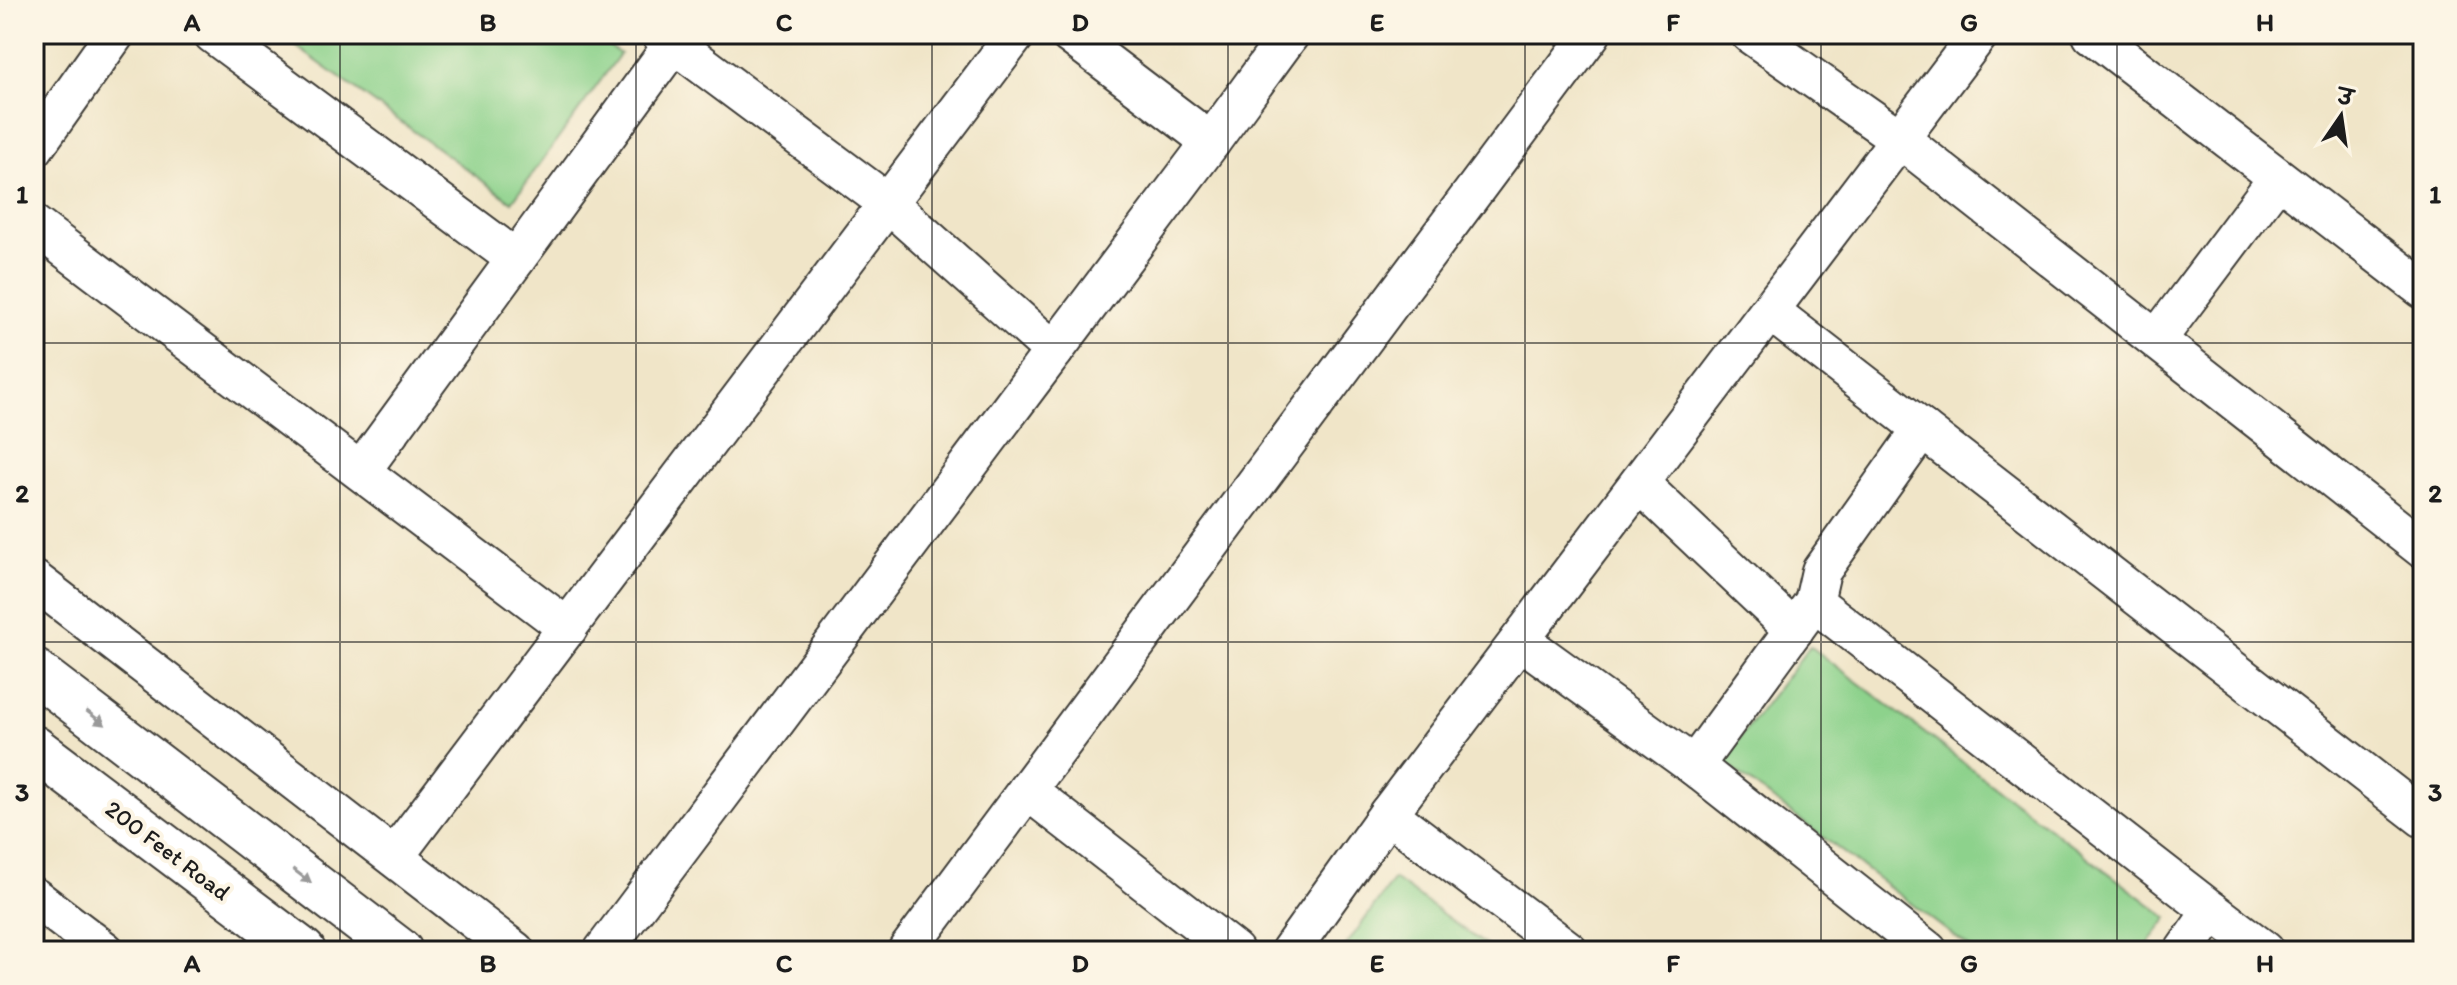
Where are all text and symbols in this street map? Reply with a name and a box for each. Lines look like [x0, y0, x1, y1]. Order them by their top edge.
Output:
text: A [183, 6, 201, 38]
text: B [480, 6, 497, 38]
text: C [776, 6, 793, 38]
text: D [1071, 6, 1089, 38]
text: E [1370, 6, 1384, 38]
text: F [1666, 6, 1680, 38]
text: G [1960, 6, 1978, 38]
text: H [2256, 6, 2274, 38]
north arrow [2301, 76, 2381, 156]
text: उ [2333, 82, 2358, 112]
text: 1 [16, 178, 28, 210]
text: 1 [2429, 178, 2441, 210]
text: 2 [15, 477, 29, 509]
text: 2 [2428, 477, 2442, 509]
one-way arrow [86, 710, 106, 726]
text: 3 [15, 776, 29, 808]
text: 3 [2428, 776, 2442, 808]
street label: 200 Feet Road [100, 794, 236, 906]
one-way arrow [292, 868, 313, 884]
text: A [183, 947, 201, 979]
text: B [480, 947, 497, 979]
text: C [776, 947, 793, 979]
text: D [1071, 947, 1089, 979]
text: E [1370, 947, 1384, 979]
text: F [1666, 947, 1680, 979]
text: G [1960, 947, 1978, 979]
text: H [2256, 947, 2274, 979]

